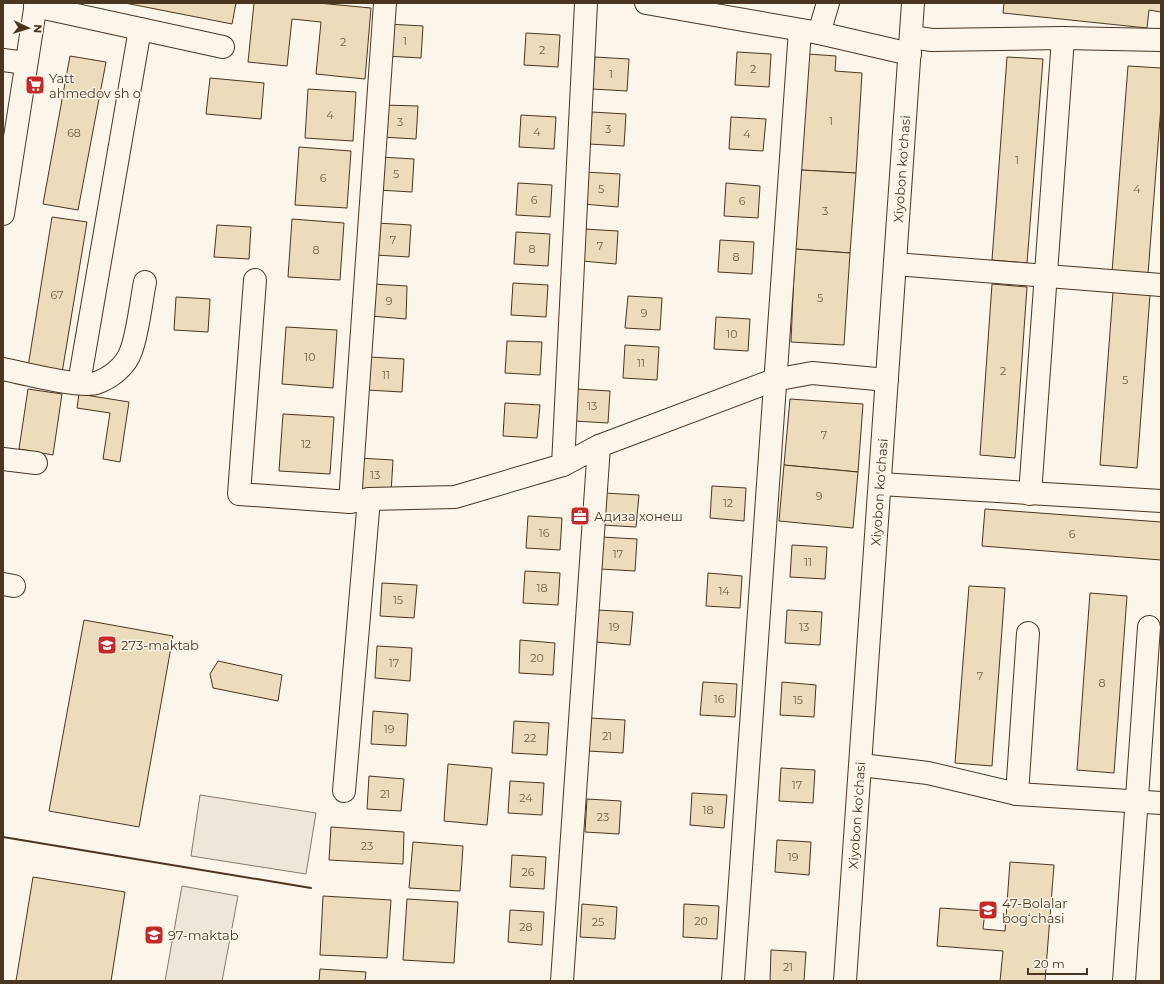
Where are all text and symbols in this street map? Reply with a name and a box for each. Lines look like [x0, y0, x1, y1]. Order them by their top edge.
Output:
north arrow [8, 8, 48, 48]
text: N [31, 24, 45, 34]
house number: 1 [403, 34, 407, 48]
house number: 2 [340, 35, 346, 49]
house number: 2 [539, 43, 545, 57]
house number: 2 [750, 62, 756, 76]
house number: 1 [609, 67, 613, 81]
place label: Yatt ahmedov sh o [49, 70, 141, 101]
supermarket icon: Yatt ahmedov sh o [24, 74, 46, 96]
house number: 4 [326, 108, 334, 122]
house number: 1 [829, 114, 833, 128]
house number: 3 [397, 115, 403, 129]
street label: Xiyobon ko'chasi [890, 115, 913, 223]
house number: 3 [605, 122, 611, 136]
house number: 4 [533, 125, 541, 139]
house number: 68 [67, 126, 81, 140]
house number: 4 [743, 127, 751, 141]
house number: 1 [1015, 153, 1019, 167]
house number: 5 [393, 167, 399, 181]
house number: 6 [320, 171, 327, 185]
house number: 5 [598, 182, 604, 196]
house number: 4 [1133, 182, 1141, 196]
house number: 6 [531, 193, 538, 207]
house number: 6 [739, 194, 746, 208]
house number: 3 [822, 204, 828, 218]
house number: 7 [390, 233, 396, 247]
house number: 7 [597, 239, 603, 253]
house number: 8 [528, 242, 536, 256]
house number: 8 [312, 243, 320, 257]
house number: 8 [732, 250, 740, 264]
house number: 67 [50, 288, 64, 302]
house number: 5 [817, 291, 823, 305]
house number: 9 [386, 294, 393, 308]
house number: 9 [641, 306, 648, 320]
house number: 10 [726, 327, 738, 341]
house number: 10 [304, 350, 316, 364]
house number: 11 [637, 356, 645, 370]
house number: 2 [1000, 364, 1006, 378]
house number: 11 [382, 368, 390, 382]
house number: 5 [1122, 373, 1128, 387]
house number: 13 [587, 399, 597, 413]
house number: 7 [821, 428, 827, 442]
house number: 12 [301, 437, 311, 451]
street label: Xiyobon ko'chasi [867, 438, 891, 546]
house number: 13 [370, 468, 380, 482]
house number: 9 [816, 489, 823, 503]
house number: 12 [723, 496, 733, 510]
office icon: Адиза хонеш [569, 505, 591, 527]
place label: Адиза хонеш [594, 508, 683, 524]
house number: 16 [539, 526, 550, 540]
house number: 6 [1069, 527, 1076, 541]
house number: 17 [613, 547, 623, 561]
house number: 11 [804, 555, 812, 569]
house number: 18 [537, 581, 548, 595]
house number: 14 [718, 584, 730, 598]
house number: 15 [393, 593, 403, 607]
house number: 19 [609, 620, 620, 634]
house number: 13 [799, 620, 809, 634]
school or university icon: 273-maktab [96, 634, 118, 656]
place label: 273-maktab [121, 637, 199, 653]
house number: 20 [530, 651, 544, 665]
house number: 17 [389, 656, 399, 670]
house number: 7 [977, 669, 983, 683]
house number: 8 [1098, 676, 1106, 690]
house number: 16 [714, 692, 725, 706]
house number: 15 [793, 693, 803, 707]
house number: 19 [384, 722, 395, 736]
house number: 21 [602, 729, 612, 743]
house number: 22 [524, 731, 536, 745]
street label: Xiyobon ko'chasi [845, 761, 868, 870]
house number: 17 [792, 778, 802, 792]
house number: 21 [380, 787, 390, 801]
house number: 24 [519, 791, 533, 805]
house number: 18 [703, 803, 714, 817]
house number: 23 [597, 810, 609, 824]
house number: 23 [361, 839, 373, 853]
house number: 19 [788, 850, 799, 864]
house number: 26 [522, 865, 535, 879]
place label: 47-Bolalar bogʻchasi [1002, 895, 1067, 926]
school or university icon: 47-Bolalar bogʻchasi [977, 899, 999, 921]
house number: 20 [694, 914, 708, 928]
house number: 25 [592, 915, 604, 929]
house number: 28 [519, 920, 533, 934]
school or university icon: 97-maktab [143, 924, 165, 946]
place label: 97-maktab [168, 927, 239, 943]
scale bar [1028, 950, 1087, 976]
text: 20 m [1034, 956, 1065, 971]
house number: 21 [783, 960, 793, 974]

